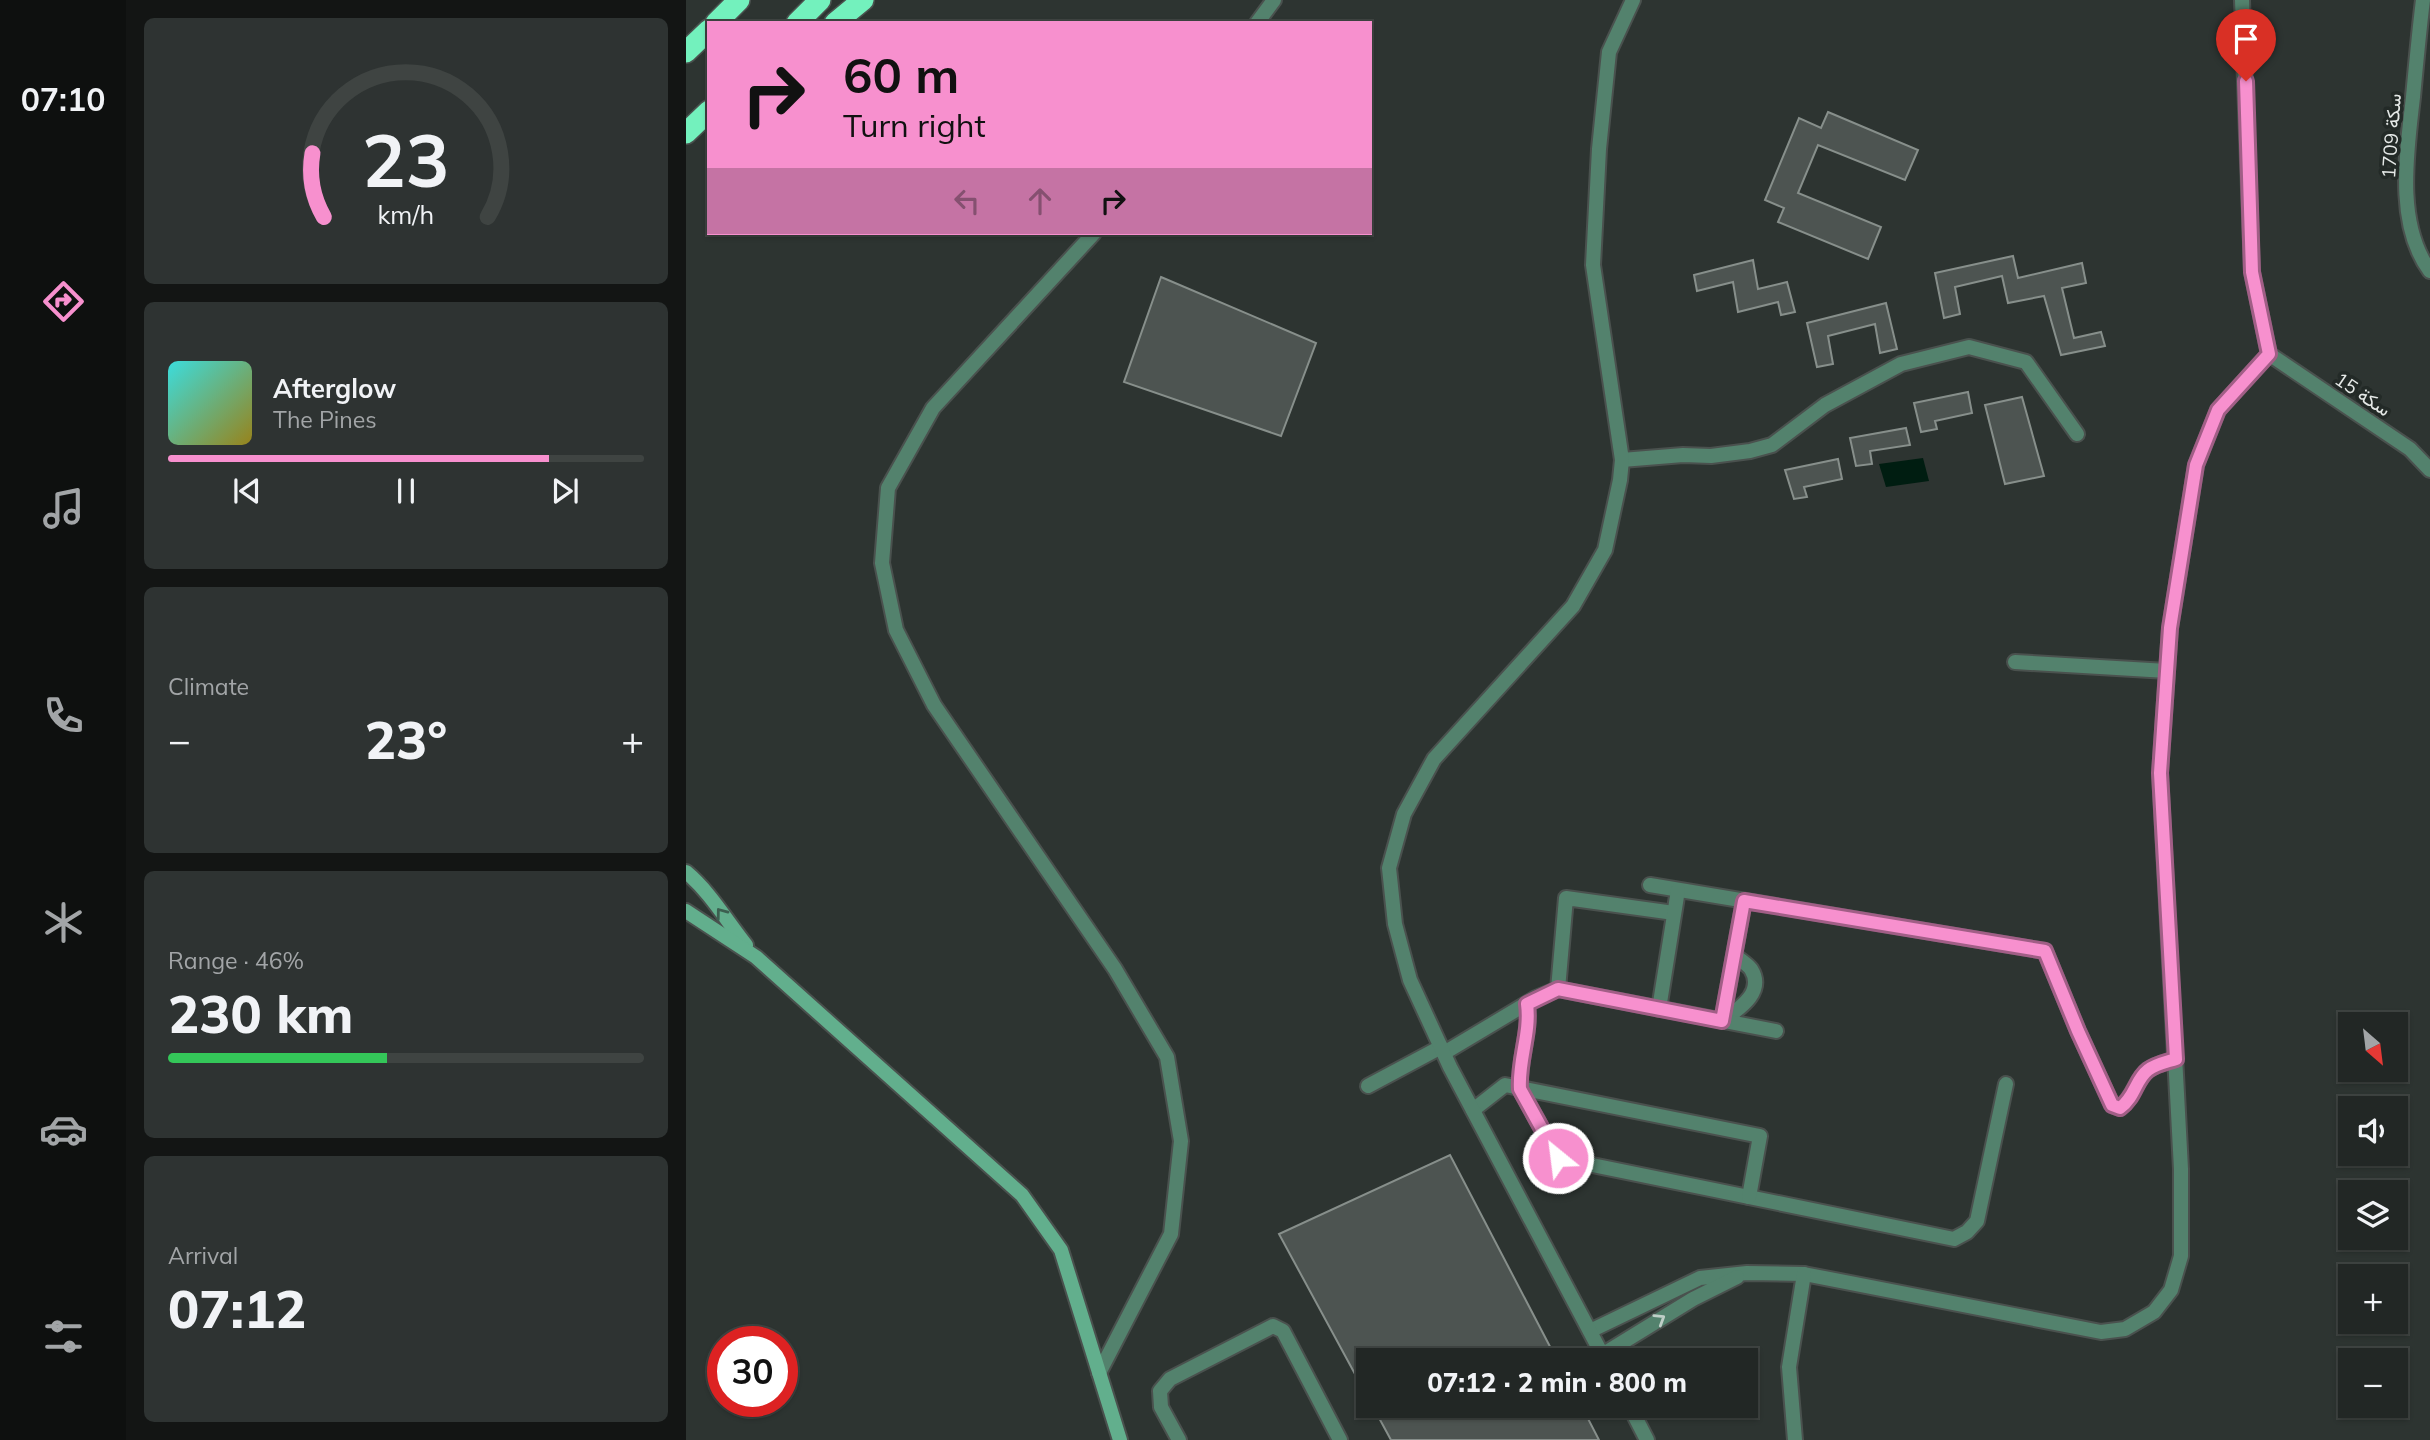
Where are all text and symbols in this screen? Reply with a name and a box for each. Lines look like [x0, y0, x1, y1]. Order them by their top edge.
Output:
pin [2216, 9, 2276, 81]
icon: arrive [2227, 20, 2265, 58]
text: 60 m [843, 44, 959, 105]
icon: right [728, 49, 819, 140]
text: 07:10 [21, 79, 105, 119]
street label: سكة 1709 [2376, 93, 2406, 179]
text: Turn right [843, 105, 986, 145]
text: 23 [362, 115, 450, 206]
icon: left [948, 182, 986, 220]
icon: ahead [1021, 182, 1059, 220]
icon: right [1094, 182, 1132, 220]
text: km/h [378, 199, 434, 230]
icon: directions [39, 277, 88, 326]
street label: سكة 15 [2330, 367, 2396, 421]
text: Afterglow [273, 372, 396, 405]
text: The Pines [273, 405, 377, 434]
icon: previous [228, 472, 266, 510]
icon: pause [387, 472, 425, 510]
icon: next [546, 472, 584, 510]
icon: music [39, 484, 88, 533]
text: Climate [168, 672, 249, 701]
icon: phone [39, 691, 88, 740]
text: 23° [365, 707, 447, 772]
text: − [168, 716, 191, 764]
text: + [621, 716, 644, 764]
icon: climate [39, 898, 88, 947]
one-way arrow [717, 909, 730, 921]
text: Range · 46% [168, 946, 304, 975]
text: 230 km [168, 981, 353, 1046]
north arrow [2338, 1012, 2408, 1082]
map controls [2338, 1012, 2408, 1418]
button: sound [2338, 1096, 2408, 1166]
icon: car [39, 1105, 88, 1154]
position arrow [1521, 1121, 1595, 1195]
button: layers [2338, 1180, 2408, 1250]
text: Arrival [168, 1241, 238, 1270]
button: + [2338, 1264, 2408, 1334]
text: 07:12 [168, 1276, 306, 1341]
icon: filters [39, 1312, 88, 1361]
one-way arrow [1653, 1315, 1666, 1328]
speed limit sign: 30 [707, 1326, 798, 1417]
button: − [2338, 1348, 2408, 1418]
text: 07:12 · 2 min · 800 m [1427, 1366, 1687, 1399]

